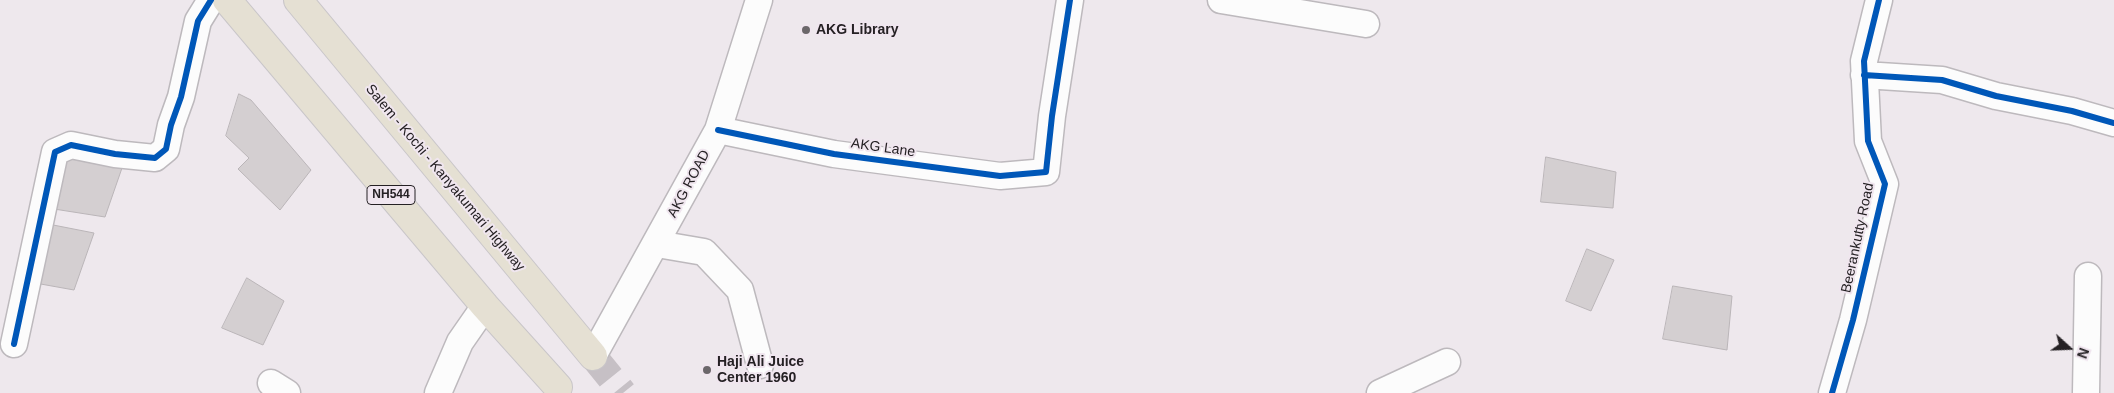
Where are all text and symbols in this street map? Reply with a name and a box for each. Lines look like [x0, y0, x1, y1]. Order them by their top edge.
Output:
place label: AKG Library [816, 22, 898, 38]
marker: AKG Library [800, 24, 812, 36]
street label: Salem - Kochi - Kanyakumari Highway [362, 81, 528, 275]
street label: AKG Lane [850, 135, 916, 161]
street label: AKG ROAD [664, 147, 714, 221]
street label: Beerankutty Road [1838, 181, 1878, 295]
road number: NH544 [367, 186, 415, 204]
north arrow [2044, 323, 2094, 373]
text: N [2074, 346, 2092, 361]
place label: Haji Ali Juice Center 1960 [717, 354, 804, 387]
marker: Haji Ali Juice Center 1960 [701, 364, 713, 376]

